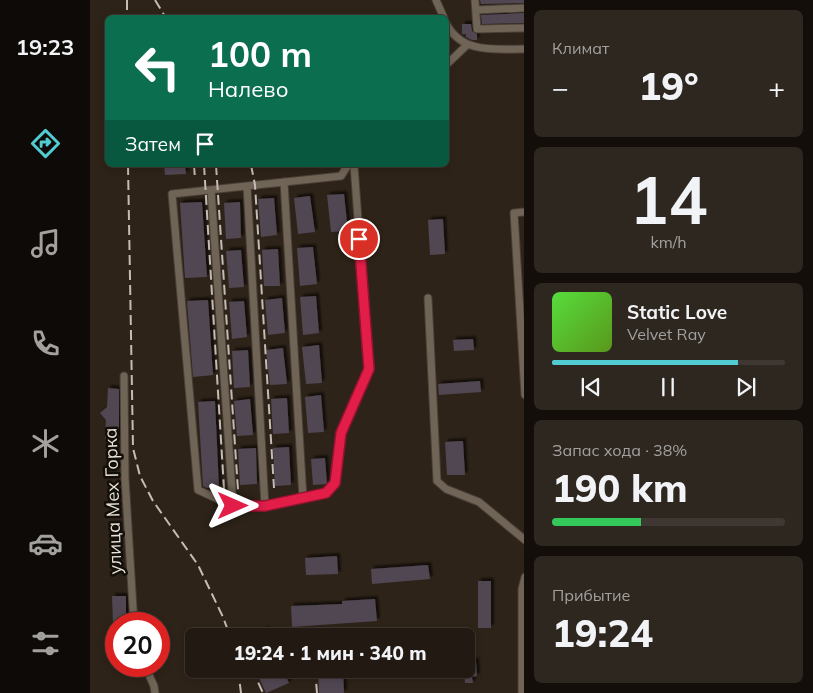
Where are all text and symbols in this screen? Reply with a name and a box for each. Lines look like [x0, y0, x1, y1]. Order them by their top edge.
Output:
text: 100 m [208, 32, 312, 76]
text: 19:23 [16, 33, 74, 61]
icon: left [125, 35, 190, 100]
text: Климат [552, 38, 609, 58]
text: 19° [638, 62, 699, 110]
text: − [552, 70, 569, 105]
text: + [768, 70, 785, 105]
text: Налево [208, 75, 288, 103]
icon: directions [28, 126, 63, 161]
icon: arrive [191, 130, 219, 158]
text: Затем [125, 132, 181, 156]
text: 14 [629, 159, 708, 240]
pin [338, 218, 380, 260]
icon: arrive [345, 225, 373, 253]
icon: music [28, 226, 63, 261]
text: km/h [650, 232, 687, 252]
text: Static Love [627, 300, 727, 324]
text: Velvet Ray [627, 324, 706, 344]
icon: phone [28, 326, 63, 361]
icon: previous [577, 373, 605, 401]
icon: pause [654, 373, 682, 401]
icon: next [732, 373, 760, 401]
icon: climate [28, 426, 63, 461]
street label: улица Мех Горка [98, 427, 127, 575]
text: Запас хода · 38% [552, 440, 687, 460]
text: 190 km [552, 464, 688, 512]
position arrow [206, 479, 258, 531]
icon: car [28, 526, 63, 561]
text: Прибытие [552, 585, 630, 605]
text: 19:24 [552, 609, 653, 657]
speed limit sign: 20 [105, 612, 170, 677]
icon: filters [28, 626, 63, 661]
text: 19:24 · 1 мин · 340 m [233, 641, 427, 665]

